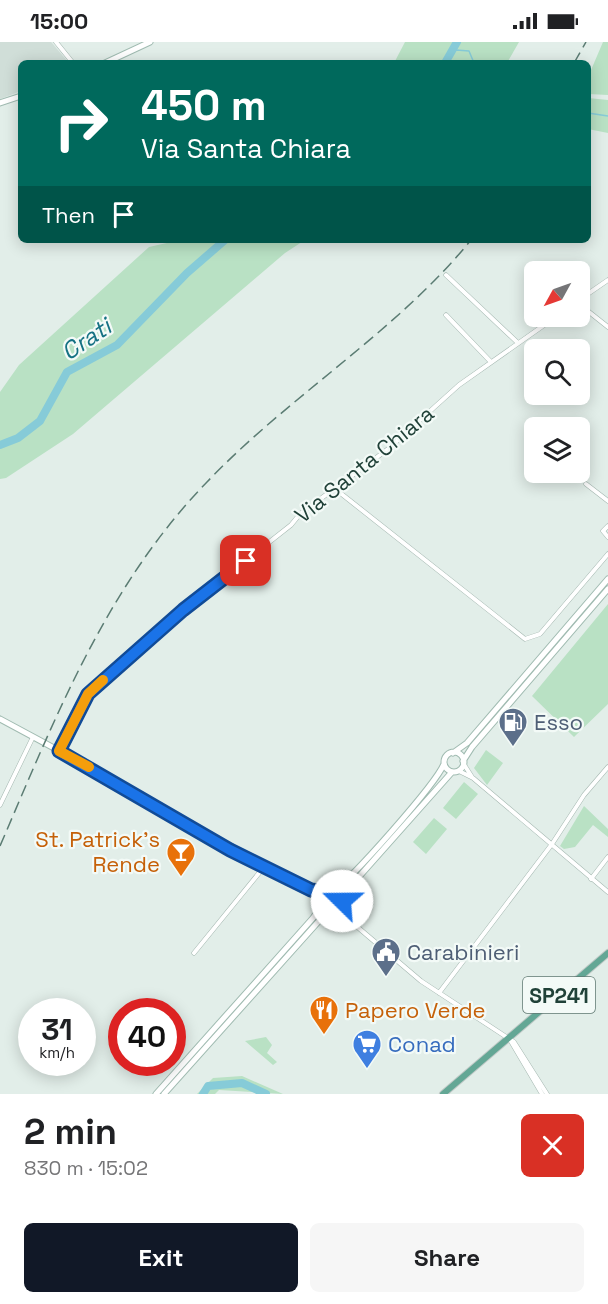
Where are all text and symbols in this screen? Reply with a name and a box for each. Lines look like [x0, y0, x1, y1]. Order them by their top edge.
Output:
text: 15:00 [30, 7, 88, 35]
text: 450 m [141, 79, 267, 132]
icon: right [42, 84, 120, 162]
text: Via Santa Chiara [141, 131, 351, 166]
icon: arrive [107, 198, 140, 231]
text: Then [42, 201, 95, 229]
north arrow [524, 261, 590, 327]
map controls [524, 261, 590, 483]
water label: Crati [55, 309, 120, 367]
button: search [524, 339, 590, 405]
street label: Via Santa Chiara [289, 399, 440, 529]
button: layers [524, 417, 590, 483]
pin [220, 535, 271, 586]
icon: arrive [229, 544, 262, 577]
fuel station icon: Esso [497, 706, 529, 748]
place label: Esso [534, 708, 583, 736]
place label: St. Patrick's Rende [35, 825, 160, 878]
bar icon: St. Patrick's Rende [165, 836, 197, 878]
position arrow [310, 869, 374, 933]
public building icon: Carabinieri [370, 936, 402, 978]
place label: Carabinieri [407, 938, 520, 966]
road number: SP241 [523, 977, 595, 1013]
restaurant icon: Papero Verde [308, 994, 340, 1036]
place label: Papero Verde [345, 996, 486, 1024]
speed limit sign: 40 [108, 998, 186, 1076]
text: 31 [41, 1010, 73, 1049]
supermarket icon: Conad [351, 1028, 383, 1070]
place label: Conad [388, 1030, 456, 1058]
text: km/h [39, 1043, 75, 1062]
text: 2 min [24, 1109, 117, 1155]
button: close [521, 1114, 584, 1177]
text: 830 m · 15:02 [24, 1155, 148, 1181]
button: Exit [24, 1223, 298, 1292]
button: Share [310, 1223, 584, 1292]

